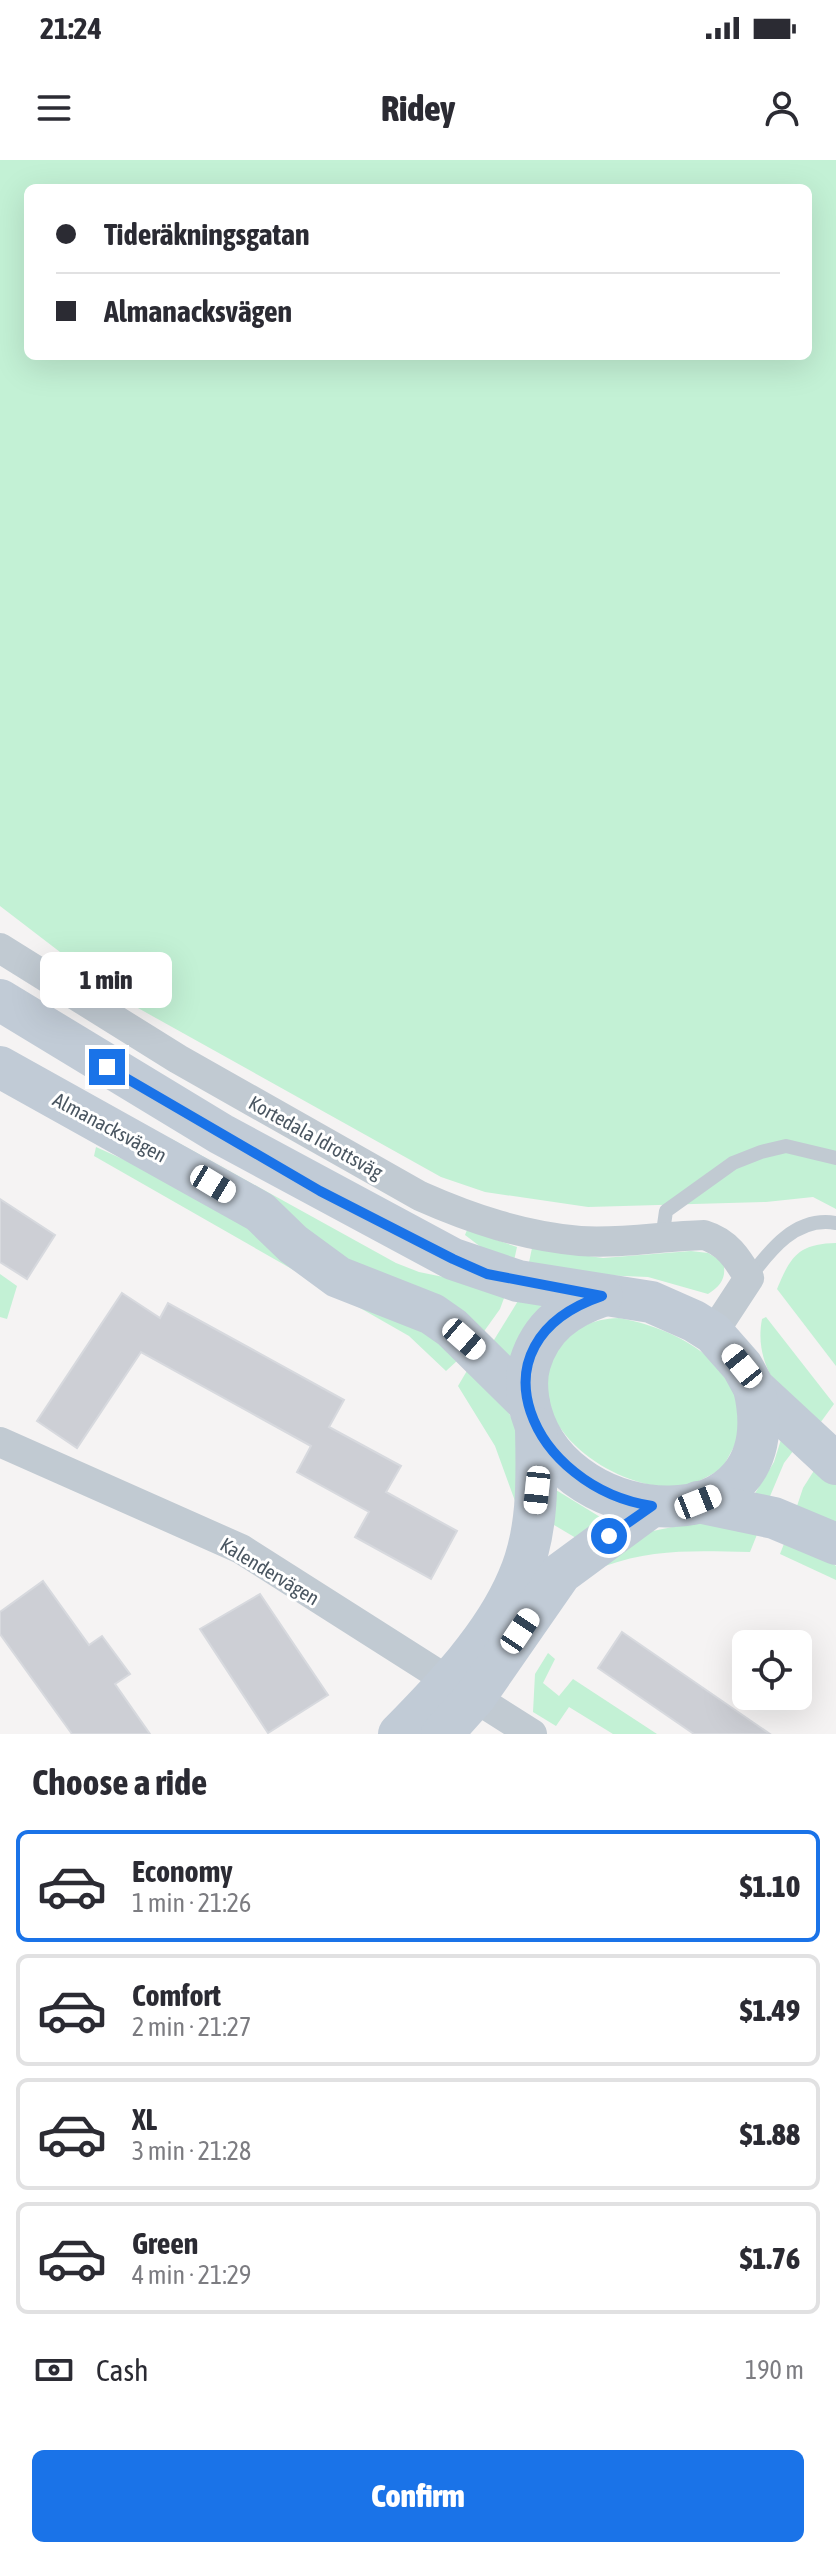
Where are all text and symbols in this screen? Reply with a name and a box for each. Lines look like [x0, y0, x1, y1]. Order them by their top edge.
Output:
text: 21:24 [40, 11, 102, 45]
icon: menu [32, 86, 76, 130]
icon: person [760, 86, 804, 130]
text: Ridey [381, 87, 455, 129]
text: Tideräkningsgatan [104, 217, 310, 251]
text: Almanacksvägen [104, 294, 292, 328]
callout: 1 min [41, 951, 173, 1007]
text: 1 min [79, 965, 133, 995]
route end [89, 1049, 125, 1085]
street label: Almanacksvägen [49, 1087, 171, 1167]
street label: Kortedala Idrottsväg [245, 1091, 387, 1184]
car [186, 1161, 240, 1207]
car [438, 1314, 490, 1364]
car [718, 1340, 766, 1392]
car [523, 1465, 551, 1515]
car [671, 1482, 725, 1522]
route start [591, 1518, 627, 1554]
street label: Kalendervägen [216, 1532, 324, 1610]
car [497, 1604, 543, 1658]
map controls [732, 1630, 812, 1710]
button: locate [732, 1630, 812, 1710]
text: Choose a ride [32, 1761, 207, 1803]
icon: car [36, 1850, 108, 1922]
text: Economy [132, 1854, 233, 1888]
text: $1.10 [740, 1869, 800, 1903]
text: 1 min · 21:26 [132, 1888, 251, 1918]
icon: car [36, 1974, 108, 2046]
text: Comfort [132, 1978, 221, 2012]
text: $1.49 [740, 1993, 800, 2027]
text: 2 min · 21:27 [132, 2012, 251, 2042]
icon: car [36, 2098, 108, 2170]
text: XL [132, 2102, 157, 2136]
text: $1.88 [740, 2117, 800, 2151]
text: 3 min · 21:28 [132, 2136, 251, 2166]
icon: car [36, 2222, 108, 2294]
text: Green [132, 2226, 198, 2260]
text: $1.76 [740, 2241, 800, 2275]
text: 4 min · 21:29 [132, 2260, 251, 2290]
icon: cash [32, 2348, 76, 2392]
text: Cash [96, 2353, 149, 2387]
text: 190 m [745, 2355, 804, 2385]
button: Confirm [32, 2450, 804, 2542]

